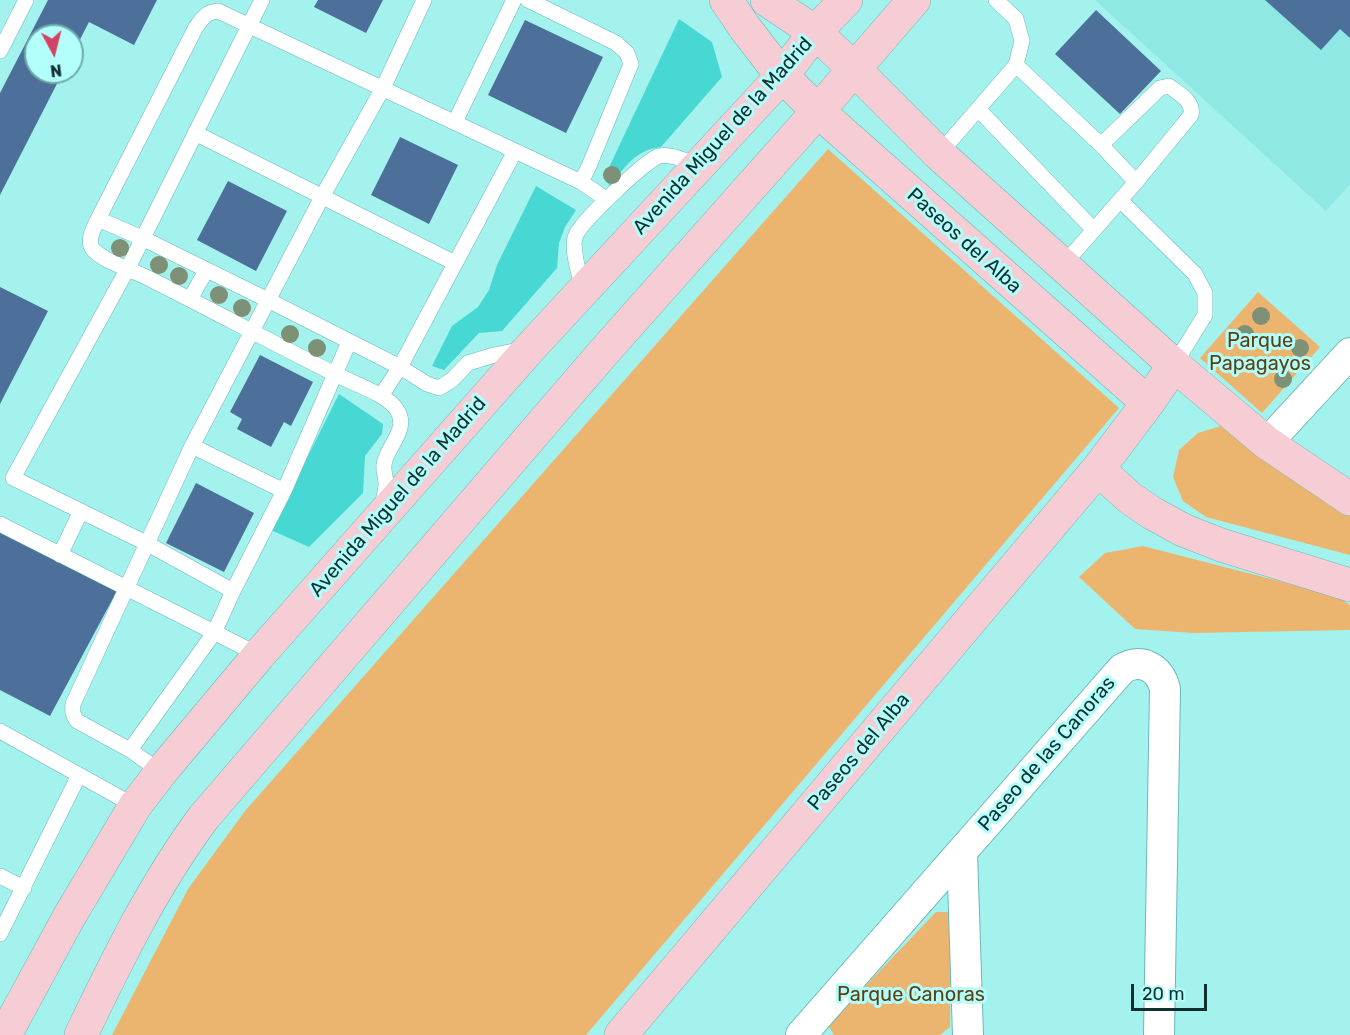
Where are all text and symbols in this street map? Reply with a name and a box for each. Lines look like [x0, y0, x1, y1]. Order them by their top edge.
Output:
north arrow [24, 24, 84, 84]
street label: Avenida Miguel de la Madrid [628, 32, 818, 240]
text: N [49, 60, 63, 81]
street label: Paseos del Alba [902, 183, 1026, 299]
park label: Parque Papagayos [1209, 329, 1311, 376]
street label: Avenida Miguel de la Madrid [305, 392, 491, 602]
street label: Paseo de las Canoras [973, 672, 1121, 836]
street label: Paseos del Alba [803, 688, 915, 816]
scale bar [1134, 972, 1210, 1010]
park label: Parque Canoras [837, 983, 985, 1007]
text: 20 m [1142, 983, 1184, 1005]

